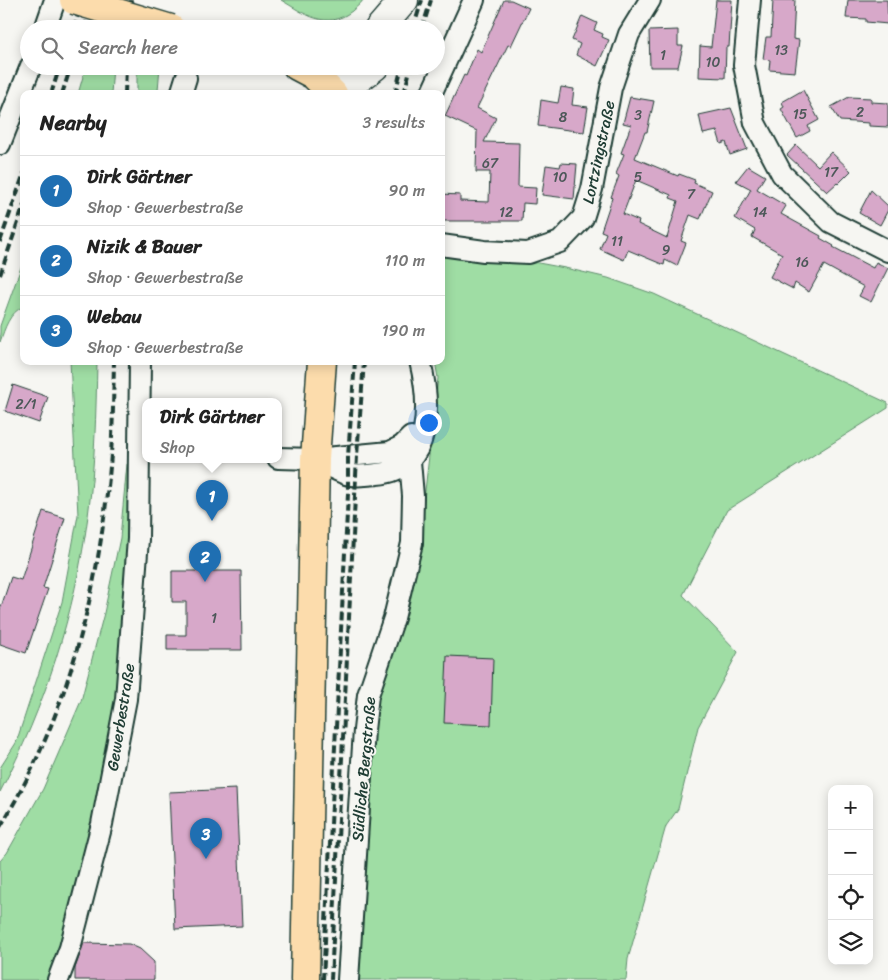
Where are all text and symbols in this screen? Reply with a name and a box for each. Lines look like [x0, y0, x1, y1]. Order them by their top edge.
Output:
search box [20, 20, 445, 75]
text: Search here [78, 31, 178, 64]
icon: search [38, 34, 66, 62]
house number: 13 [774, 38, 788, 63]
house number: 1 [660, 43, 666, 68]
house number: 10 [706, 50, 721, 75]
street label: Lortzingstraße [573, 98, 624, 207]
house number: 2 [856, 100, 864, 125]
house number: 15 [793, 102, 808, 127]
house number: 3 [634, 103, 642, 128]
text: Nearby [40, 104, 106, 142]
house number: 8 [559, 105, 568, 130]
text: 3 results [362, 108, 425, 137]
house number: 67 [482, 151, 499, 176]
text: Dirk Gärtner [87, 160, 192, 193]
house number: 17 [824, 160, 839, 185]
house number: 10 [553, 165, 568, 190]
house number: 5 [634, 165, 643, 190]
text: 1 [53, 176, 59, 205]
text: 90 m [389, 176, 425, 205]
house number: 7 [687, 182, 696, 207]
text: Shop · Gewerbestraße [87, 193, 243, 222]
house number: 12 [499, 200, 513, 225]
house number: 14 [753, 200, 768, 225]
house number: 11 [611, 229, 623, 254]
text: Nizik & Bauer [87, 230, 201, 263]
house number: 9 [662, 238, 671, 263]
text: 2 [51, 246, 61, 275]
text: 110 m [385, 246, 425, 275]
house number: 16 [795, 250, 809, 275]
text: Shop · Gewerbestraße [87, 263, 243, 292]
text: Webau [87, 300, 142, 333]
text: 3 [52, 316, 60, 345]
text: 190 m [382, 316, 425, 345]
text: Shop · Gewerbestraße [87, 333, 243, 362]
house number: 2/1 [15, 392, 37, 417]
popup [142, 398, 282, 463]
text: Dirk Gärtner [160, 400, 264, 433]
your location [416, 410, 442, 436]
text: Shop [160, 433, 195, 462]
pin: 1 [196, 480, 228, 521]
pin: 2 [189, 541, 221, 582]
house number: 1 [211, 606, 217, 631]
street label: Gewerbestraße [98, 661, 143, 773]
street label: Südliche Bergstraße [343, 695, 384, 843]
map controls [828, 785, 873, 965]
button: + [828, 785, 873, 830]
pin: 3 [190, 818, 222, 859]
button: − [828, 830, 873, 875]
button: locate [828, 875, 873, 920]
button: layers [828, 920, 873, 965]

